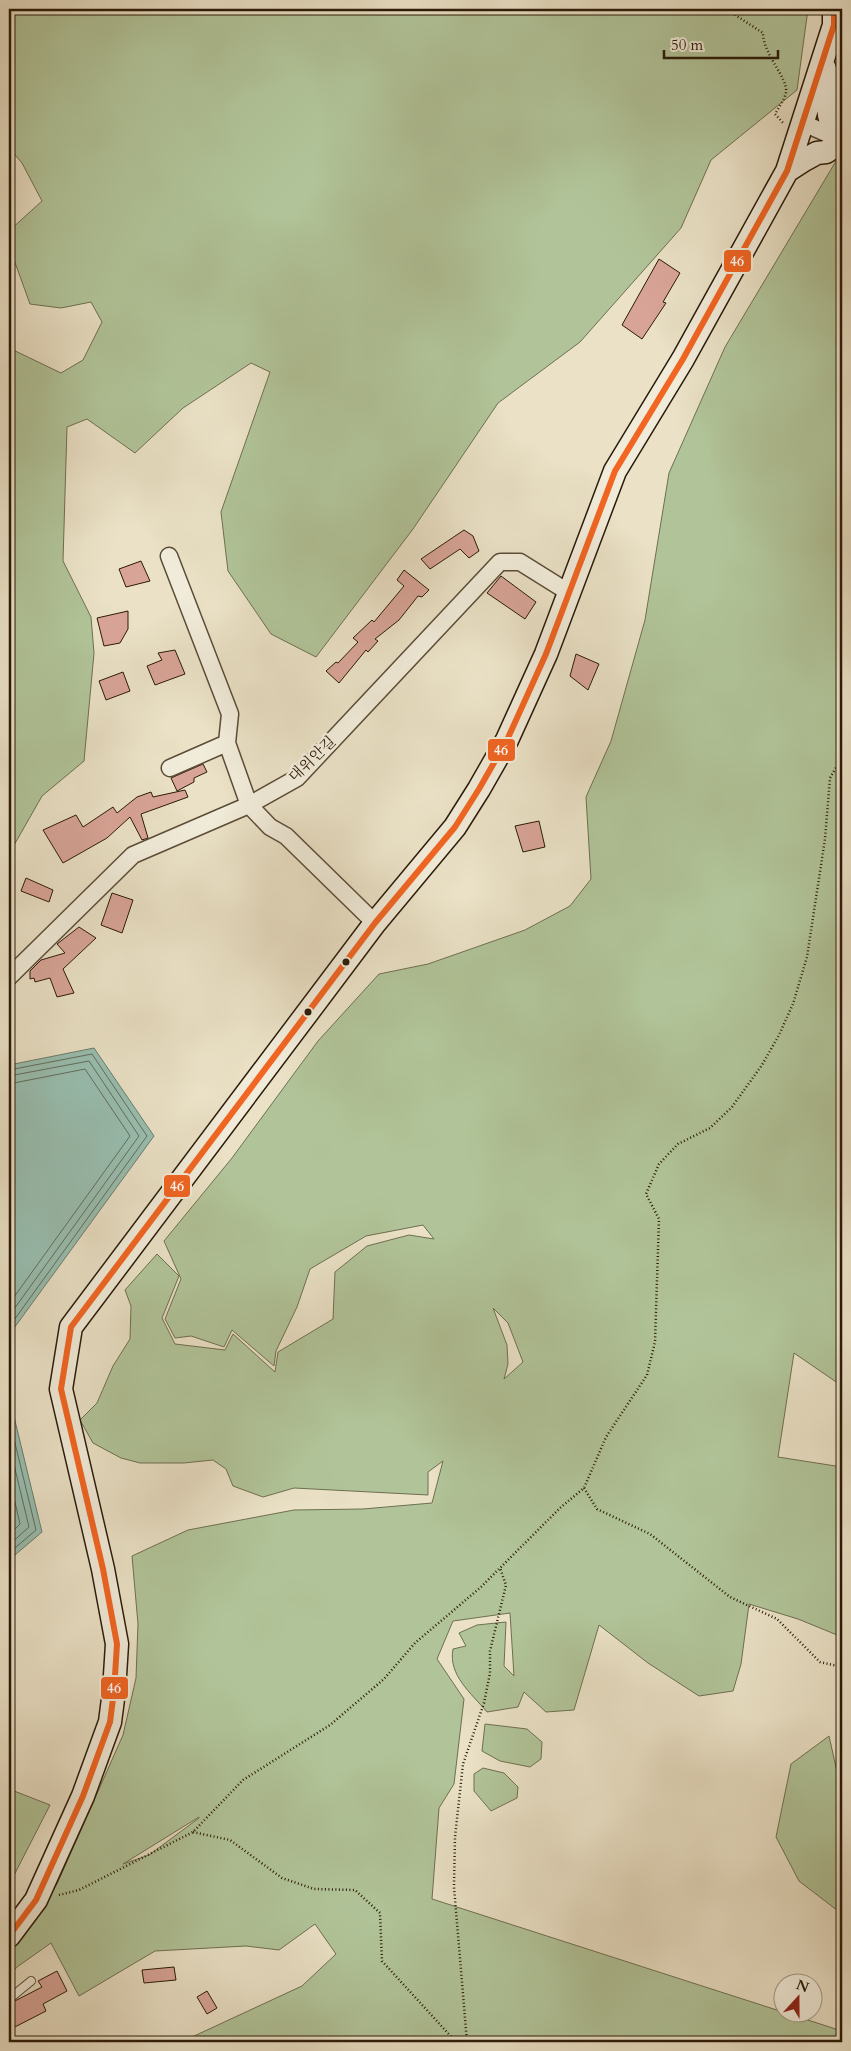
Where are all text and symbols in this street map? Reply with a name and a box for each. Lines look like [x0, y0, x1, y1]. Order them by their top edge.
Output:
scale bar [664, 28, 777, 60]
text: 50 m [671, 35, 703, 55]
line badge: 46 [723, 249, 752, 273]
text: 46 [730, 252, 744, 271]
street label: 대위안길 [284, 732, 340, 786]
line badge: 46 [487, 738, 516, 762]
text: 46 [494, 741, 508, 760]
unlabelled marker [341, 957, 351, 967]
unlabelled marker [303, 1007, 313, 1017]
line badge: 46 [163, 1174, 191, 1198]
text: 46 [170, 1177, 184, 1196]
line badge: 46 [100, 1676, 129, 1700]
text: 46 [107, 1679, 121, 1698]
north arrow [774, 1974, 824, 2024]
text: N [793, 1975, 812, 1997]

